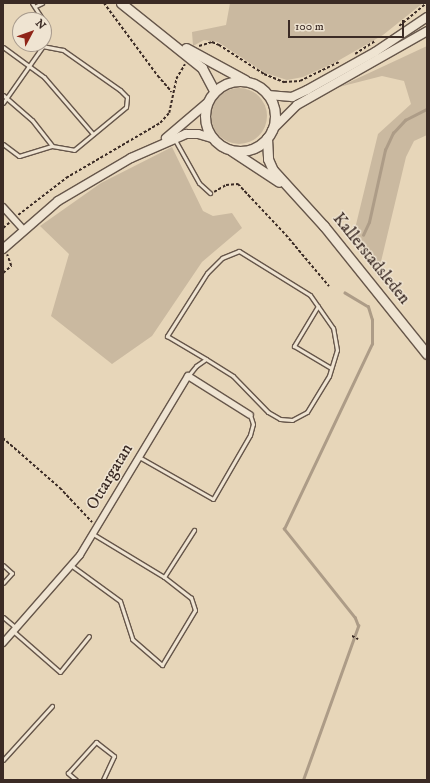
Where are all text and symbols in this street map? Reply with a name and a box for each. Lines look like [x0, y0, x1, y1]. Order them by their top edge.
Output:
north arrow [12, 12, 52, 52]
scale bar [290, 12, 406, 38]
text: N [32, 17, 49, 33]
text: 100 m [295, 19, 324, 34]
street label: Kallerstadsleden [328, 209, 414, 309]
street label: Ottargatan [82, 440, 138, 514]

